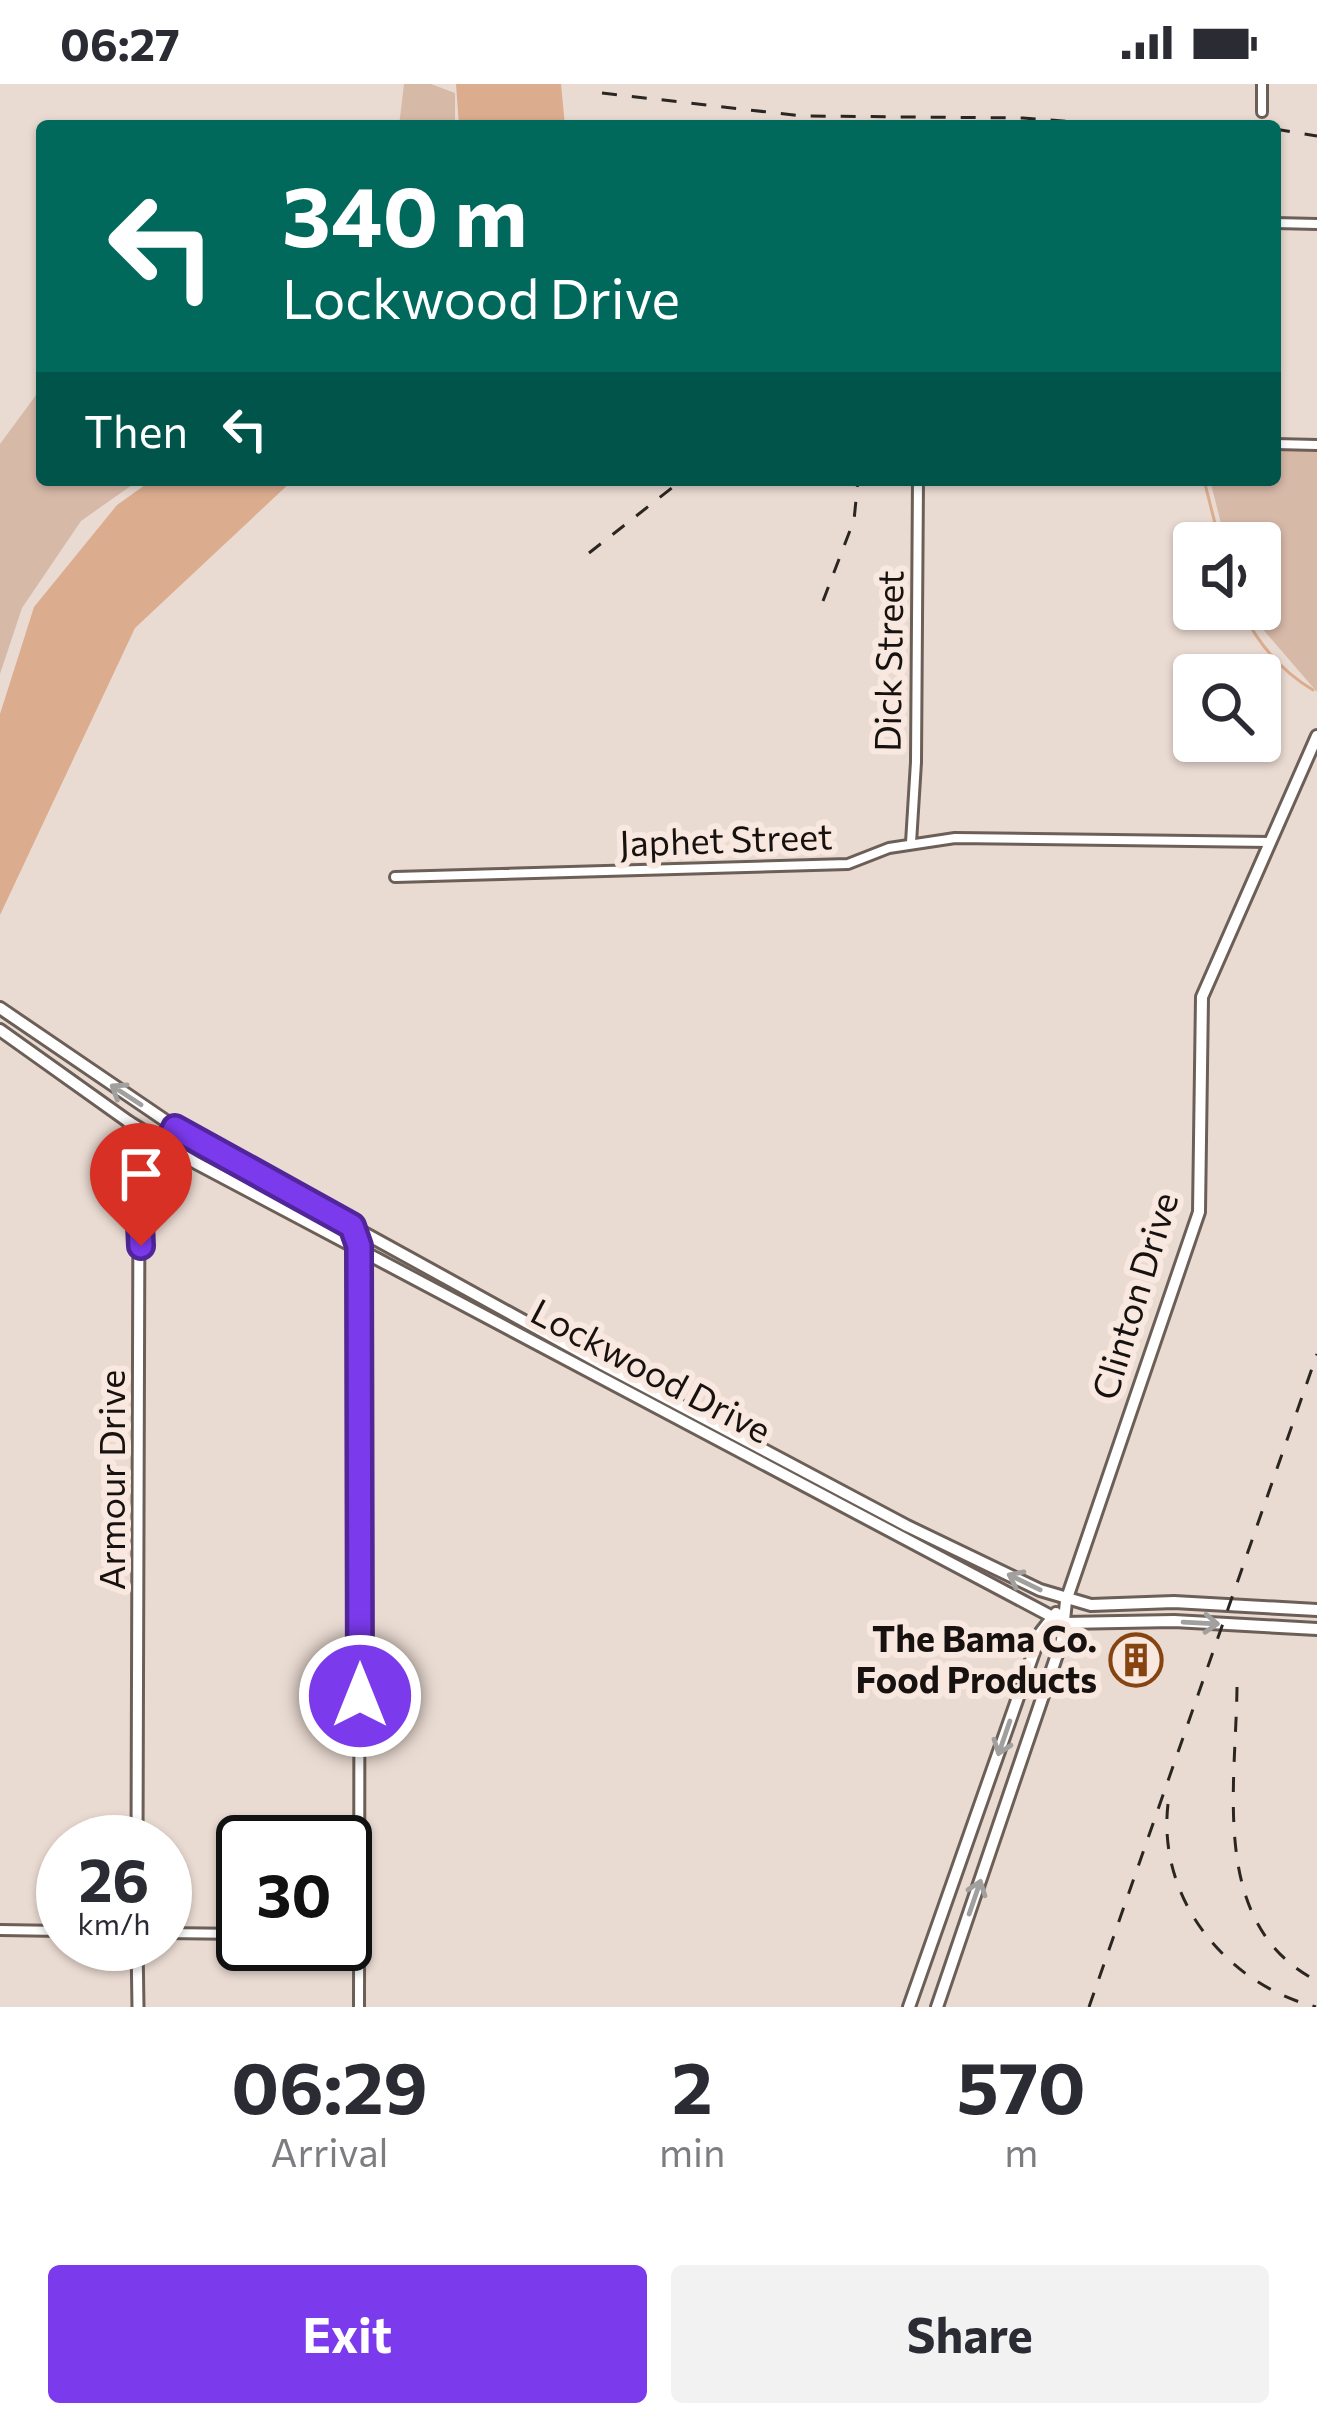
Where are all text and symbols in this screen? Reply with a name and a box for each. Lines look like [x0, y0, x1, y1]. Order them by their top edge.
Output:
text: 06:27 [60, 15, 180, 70]
text: 340 m [282, 162, 528, 264]
icon: left [84, 168, 240, 324]
text: Lockwood Drive [282, 264, 680, 330]
icon: left [212, 396, 278, 462]
text: Then [84, 402, 188, 457]
map controls [1173, 522, 1281, 762]
button: sound [1173, 522, 1281, 630]
street label: Dick Street [863, 570, 911, 752]
button: search [1173, 654, 1281, 762]
street label: Japhet Street [619, 812, 833, 864]
one-way arrow [109, 1083, 143, 1108]
pin [90, 1123, 192, 1246]
icon: arrive [108, 1141, 174, 1207]
street label: Clinton Drive [1081, 1187, 1185, 1404]
street label: Lockwood Drive [524, 1288, 779, 1451]
street label: Armour Drive [88, 1370, 132, 1590]
one-way arrow [1007, 1570, 1043, 1592]
one-way arrow [1181, 1611, 1220, 1634]
place label: The Bama Co. Food Products [855, 1615, 1097, 1700]
building icon: The Bama Co. Food Products [1108, 1632, 1164, 1688]
position arrow [297, 1633, 423, 1759]
one-way arrow [992, 1719, 1013, 1756]
speed limit sign: 30 [216, 1815, 372, 1971]
text: 26 [79, 1841, 149, 1914]
one-way arrow [966, 1879, 987, 1916]
text: km/h [78, 1904, 150, 1941]
text: 06:29 [231, 2041, 428, 2129]
text: 2 [672, 2041, 713, 2129]
text: 570 [957, 2041, 1086, 2129]
text: Arrival [270, 2127, 388, 2175]
text: min [659, 2127, 725, 2175]
text: m [1004, 2127, 1038, 2175]
button: Exit [48, 2265, 647, 2403]
button: Share [671, 2265, 1269, 2403]

